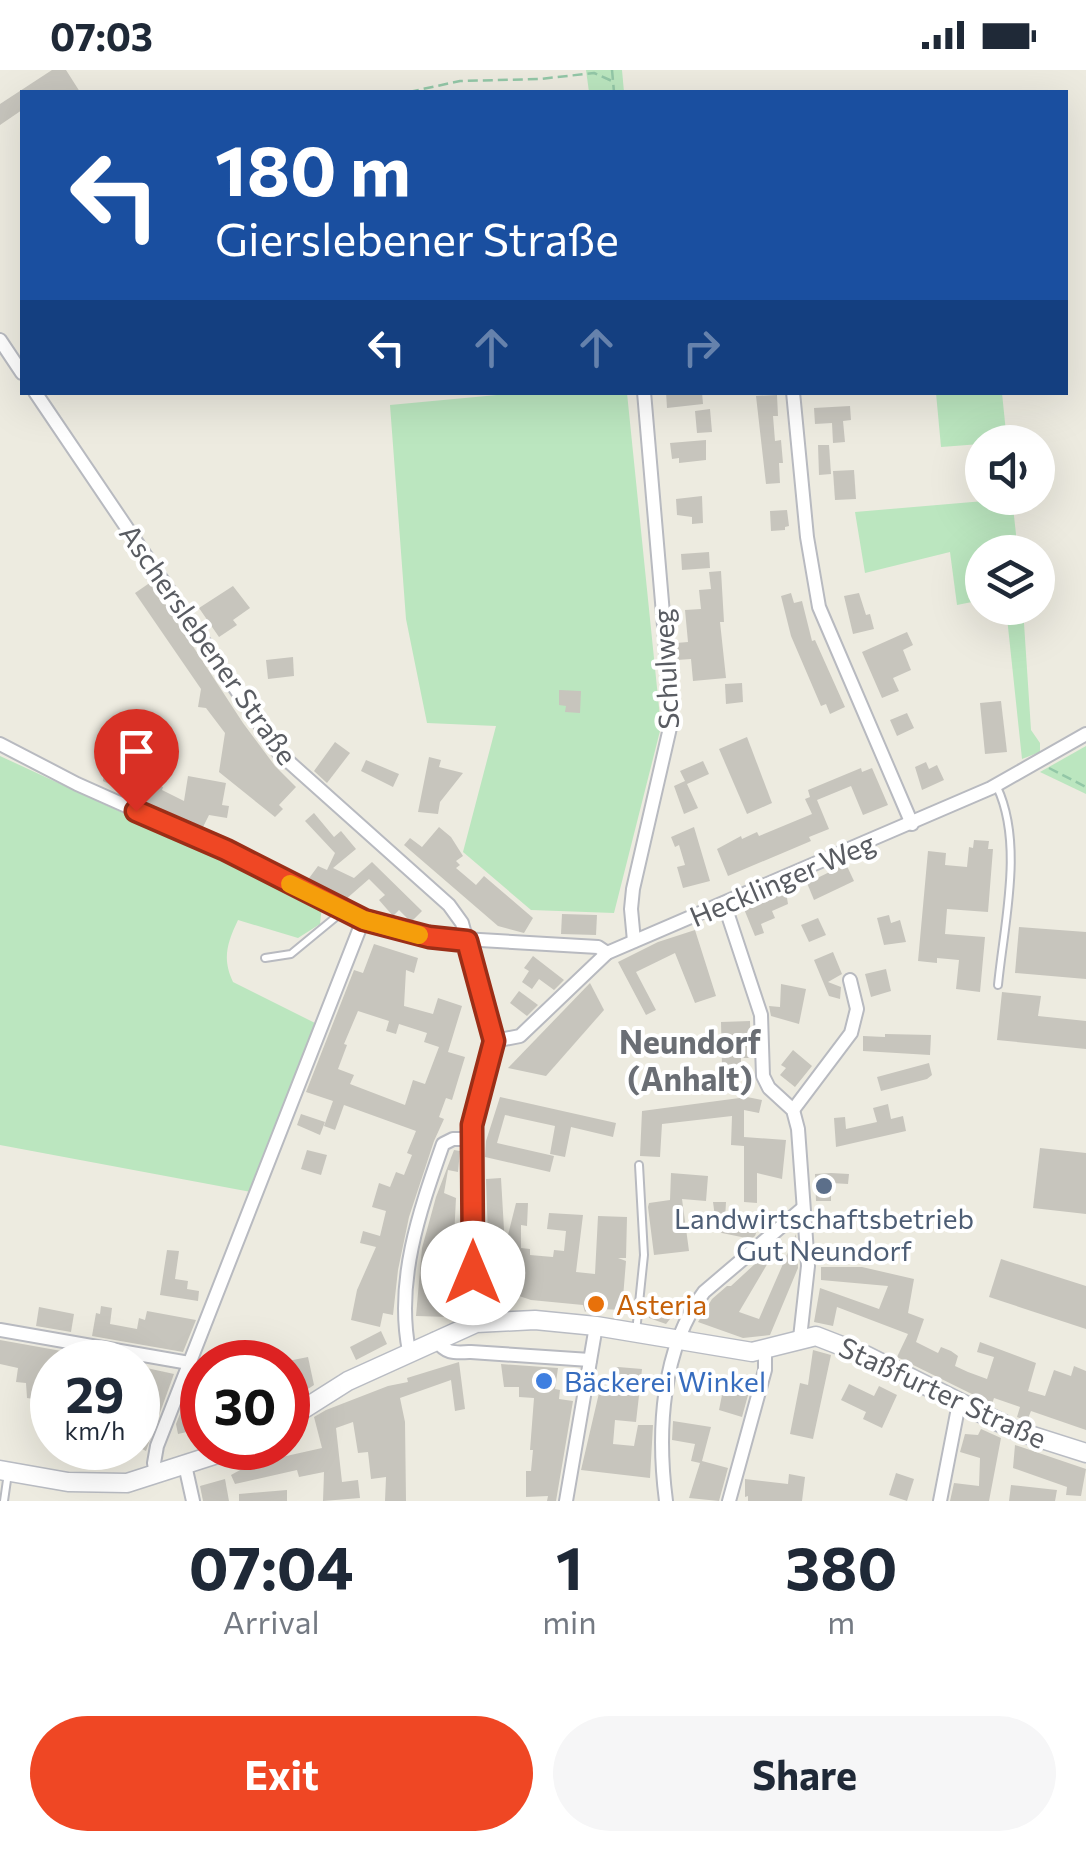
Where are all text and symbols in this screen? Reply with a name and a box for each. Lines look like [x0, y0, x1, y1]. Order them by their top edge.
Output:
text: 07:03 [50, 12, 153, 59]
text: 180 m [215, 125, 411, 210]
icon: left [50, 130, 180, 260]
text: Gierslebener Straße [215, 210, 619, 265]
icon: left [359, 320, 414, 375]
icon: ahead [464, 320, 519, 375]
icon: ahead [569, 320, 624, 375]
icon: right [674, 320, 729, 375]
map controls [965, 425, 1055, 625]
button: sound [965, 425, 1055, 515]
street label: Ascherslebener Straße [113, 517, 305, 771]
button: layers [965, 535, 1055, 625]
street label: Schulweg [645, 608, 685, 730]
pin [94, 709, 179, 812]
icon: arrive [109, 724, 164, 779]
street label: Hecklinger Weg [684, 825, 880, 933]
district label: Neundorf (Anhalt) [619, 1021, 762, 1098]
marker: Landwirtschaftsbetrieb Gut Neundorf [813, 1175, 835, 1197]
place label: Landwirtschaftsbetrieb Gut Neundorf [674, 1201, 974, 1267]
position arrow [421, 1221, 525, 1325]
place label: Asteria [616, 1287, 707, 1321]
marker: Asteria [585, 1293, 607, 1315]
street label: Staßfurter Straße [834, 1329, 1052, 1455]
speed limit sign: 30 [180, 1340, 310, 1470]
text: 29 [65, 1362, 124, 1423]
place label: Bäckerei Winkel [564, 1364, 766, 1398]
marker: Bäckerei Winkel [533, 1370, 555, 1392]
text: km/h [65, 1415, 125, 1445]
text: 07:04 [189, 1529, 354, 1602]
text: 1 [556, 1529, 583, 1602]
text: 380 [785, 1529, 897, 1602]
text: Arrival [223, 1601, 320, 1641]
text: min [542, 1601, 597, 1641]
text: m [827, 1601, 855, 1641]
button: Exit [30, 1716, 533, 1831]
button: Share [553, 1716, 1056, 1831]

